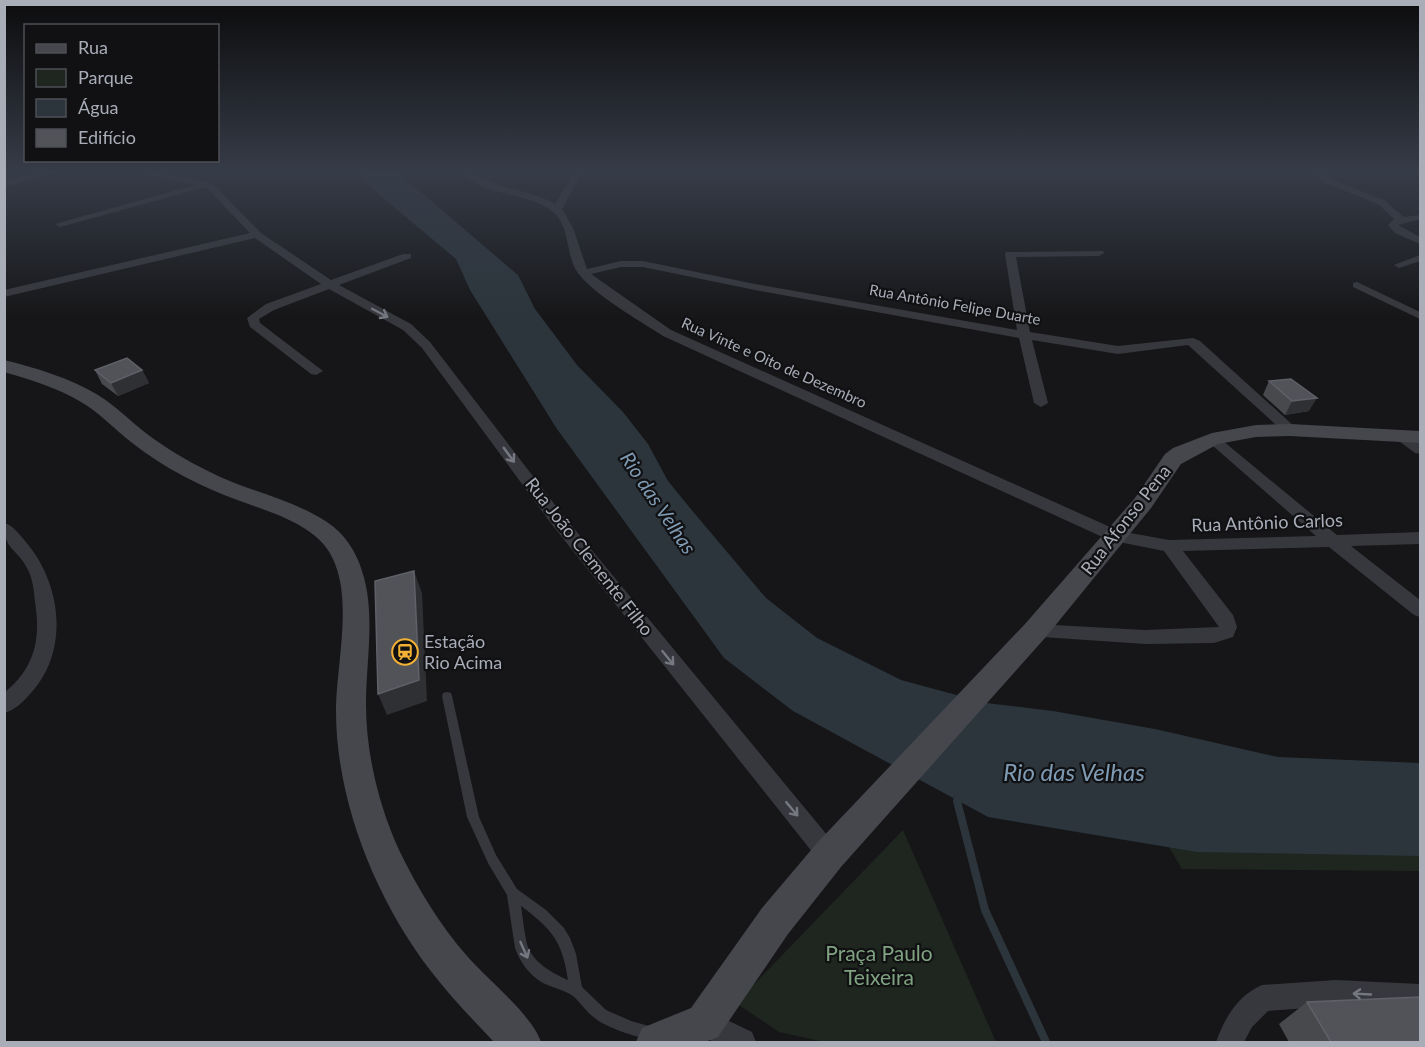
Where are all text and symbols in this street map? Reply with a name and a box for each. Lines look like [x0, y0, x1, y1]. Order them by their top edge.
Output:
legend [24, 24, 219, 162]
text: Rua [78, 36, 108, 58]
text: Parque [78, 66, 133, 88]
text: Água [78, 96, 119, 118]
text: Edifício [78, 126, 136, 148]
street label: Rua Antônio Felipe Duarte [868, 280, 1042, 328]
one-way arrow [370, 308, 388, 319]
street label: Rua Vinte e Oito de Dezembro [679, 313, 870, 411]
one-way arrow [503, 447, 516, 463]
water label: Rio das Velhas [616, 447, 702, 558]
street label: Rua Afonso Pena [1075, 460, 1175, 579]
street label: Rua João Clemente Filho [521, 473, 658, 640]
street label: Rua Antônio Carlos [1191, 508, 1343, 536]
place label: Estação Rio Acima [424, 630, 502, 673]
station icon: Estação Rio Acima [390, 637, 420, 667]
one-way arrow [662, 650, 675, 666]
water label: Rio das Velhas [1003, 757, 1145, 786]
one-way arrow [785, 801, 799, 816]
one-way arrow [519, 940, 530, 958]
park label: Praça Paulo Teixeira [825, 940, 933, 989]
one-way arrow [1353, 989, 1373, 1000]

